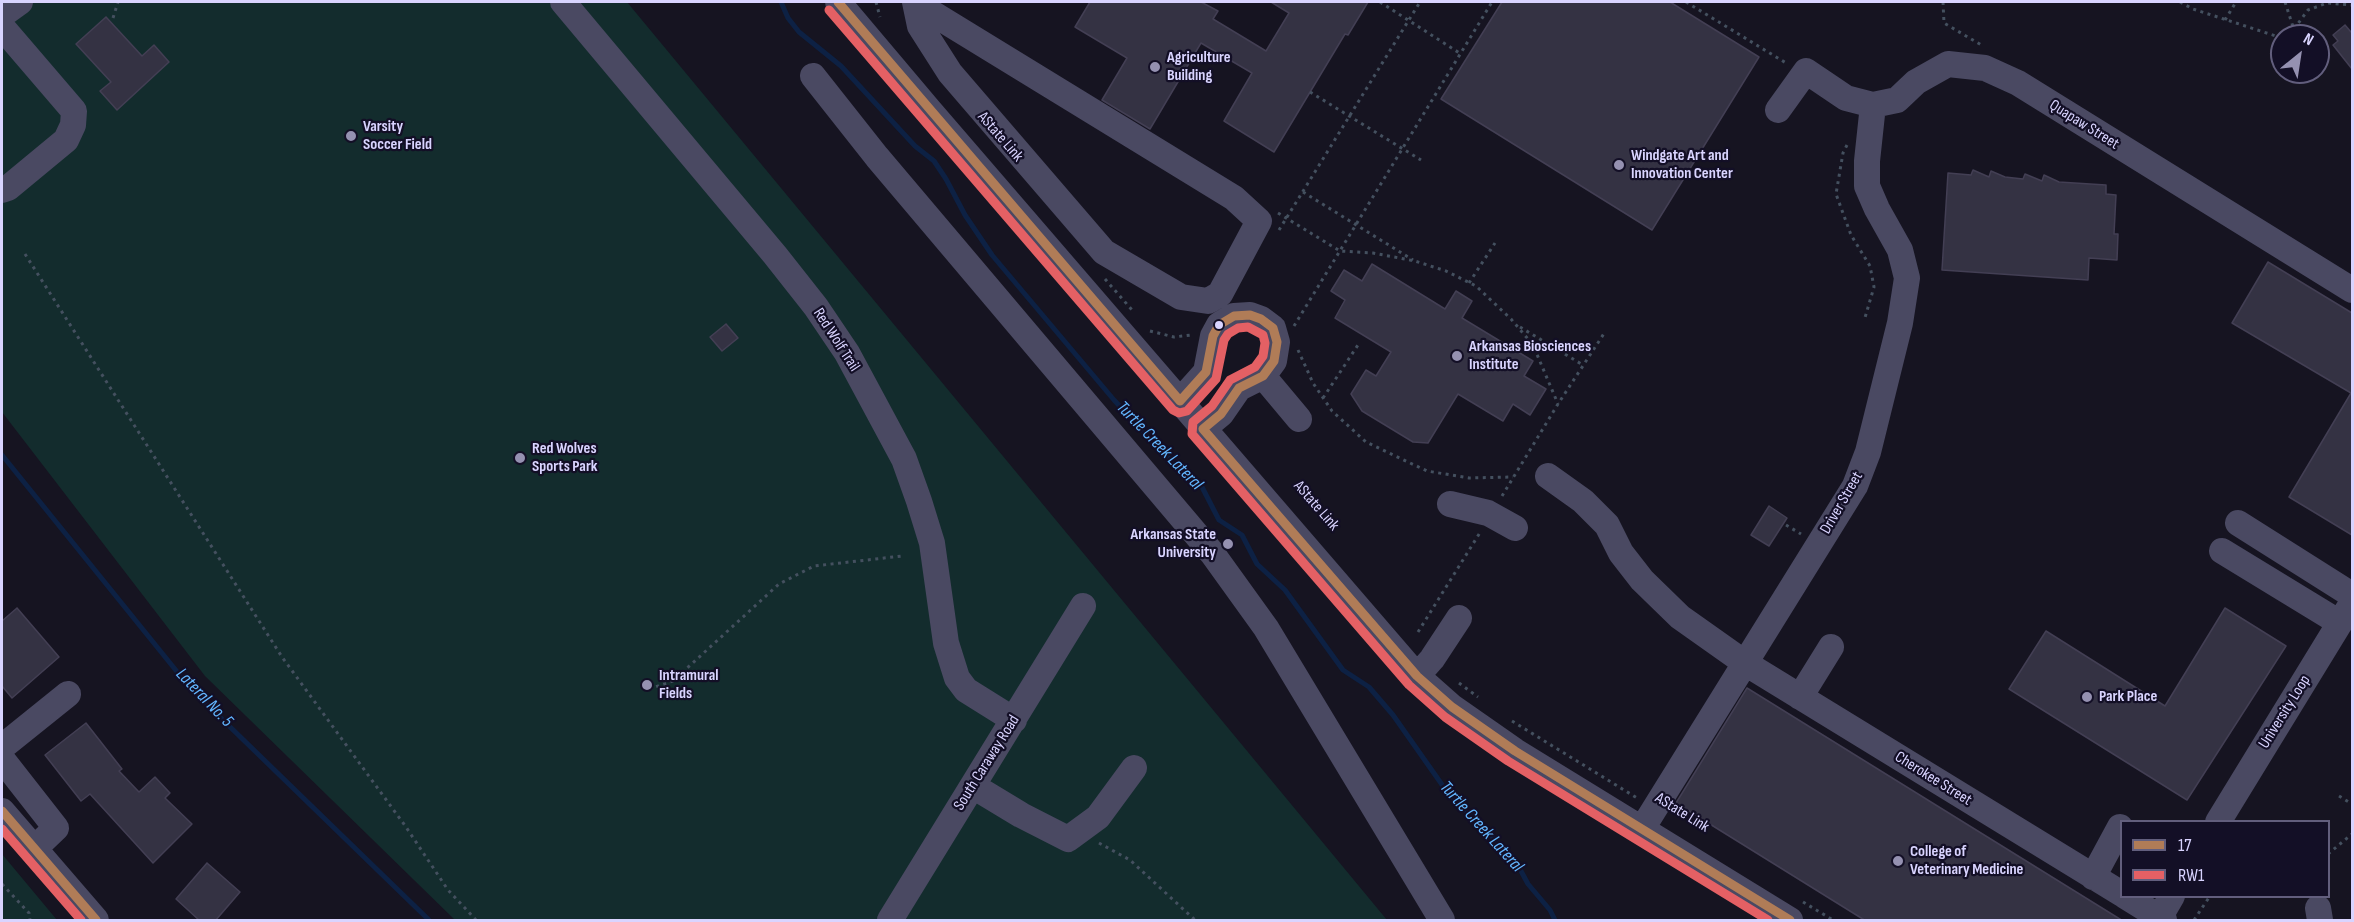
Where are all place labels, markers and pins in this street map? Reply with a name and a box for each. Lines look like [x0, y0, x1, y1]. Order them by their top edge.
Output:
place label: Agriculture Building [1167, 48, 1231, 86]
marker: Agriculture Building [1148, 60, 1162, 74]
place label: Varsity Soccer Field [363, 117, 432, 155]
marker: Varsity Soccer Field [344, 129, 358, 143]
place label: Windgate Art and Innovation Center [1631, 146, 1733, 184]
marker: Windgate Art and Innovation Center [1612, 158, 1626, 172]
unlabelled marker [1213, 319, 1225, 331]
place label: Arkansas Biosciences Institute [1469, 337, 1591, 375]
marker: Arkansas Biosciences Institute [1450, 349, 1464, 363]
place label: Red Wolves Sports Park [532, 439, 598, 477]
marker: Red Wolves Sports Park [513, 451, 527, 465]
place label: Arkansas State University [1130, 525, 1216, 563]
marker: Arkansas State University [1221, 537, 1235, 551]
place label: Intramural Fields [659, 666, 718, 704]
marker: Intramural Fields [640, 678, 654, 692]
place label: Park Place [2099, 687, 2157, 707]
marker: Park Place [2080, 690, 2094, 704]
place label: College of Veterinary Medicine [1910, 842, 2023, 880]
marker: College of Veterinary Medicine [1891, 854, 1905, 868]

